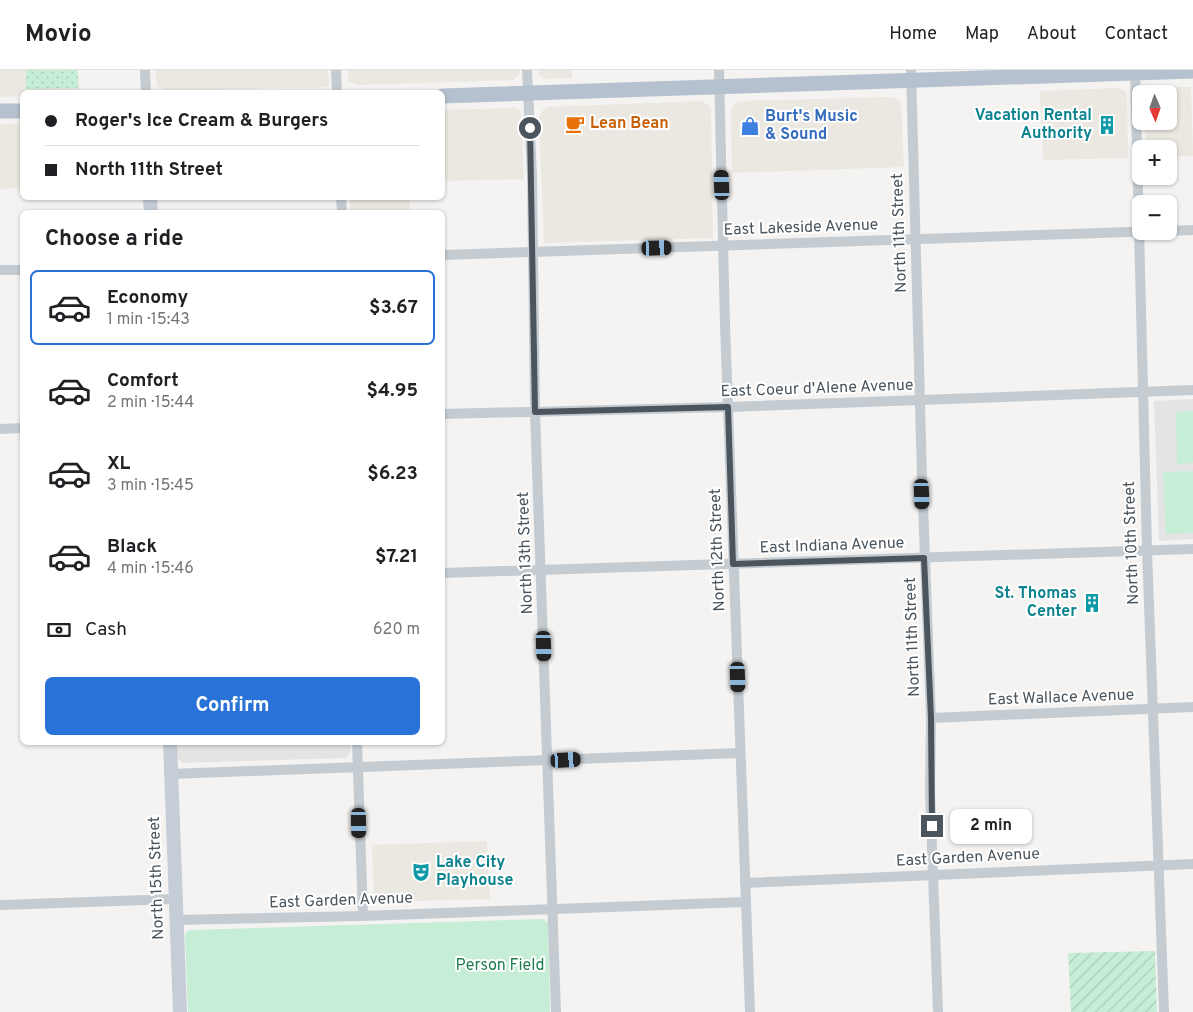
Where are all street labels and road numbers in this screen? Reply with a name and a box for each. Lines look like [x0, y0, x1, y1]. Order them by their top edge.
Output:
street label: North 11th Street [888, 173, 912, 293]
street label: East Lakeside Avenue [723, 215, 879, 241]
street label: East Coeur d'Alene Avenue [720, 376, 914, 402]
street label: North 10th Street [1120, 481, 1144, 605]
street label: North 12th Street [706, 488, 730, 612]
street label: North 13th Street [514, 491, 538, 615]
street label: East Indiana Avenue [759, 533, 905, 559]
street label: North 11th Street [901, 577, 925, 697]
street label: East Wallace Avenue [987, 685, 1135, 711]
street label: North 15th Street [145, 816, 169, 940]
street label: East Garden Avenue [896, 844, 1040, 872]
street label: East Garden Avenue [269, 888, 413, 914]

